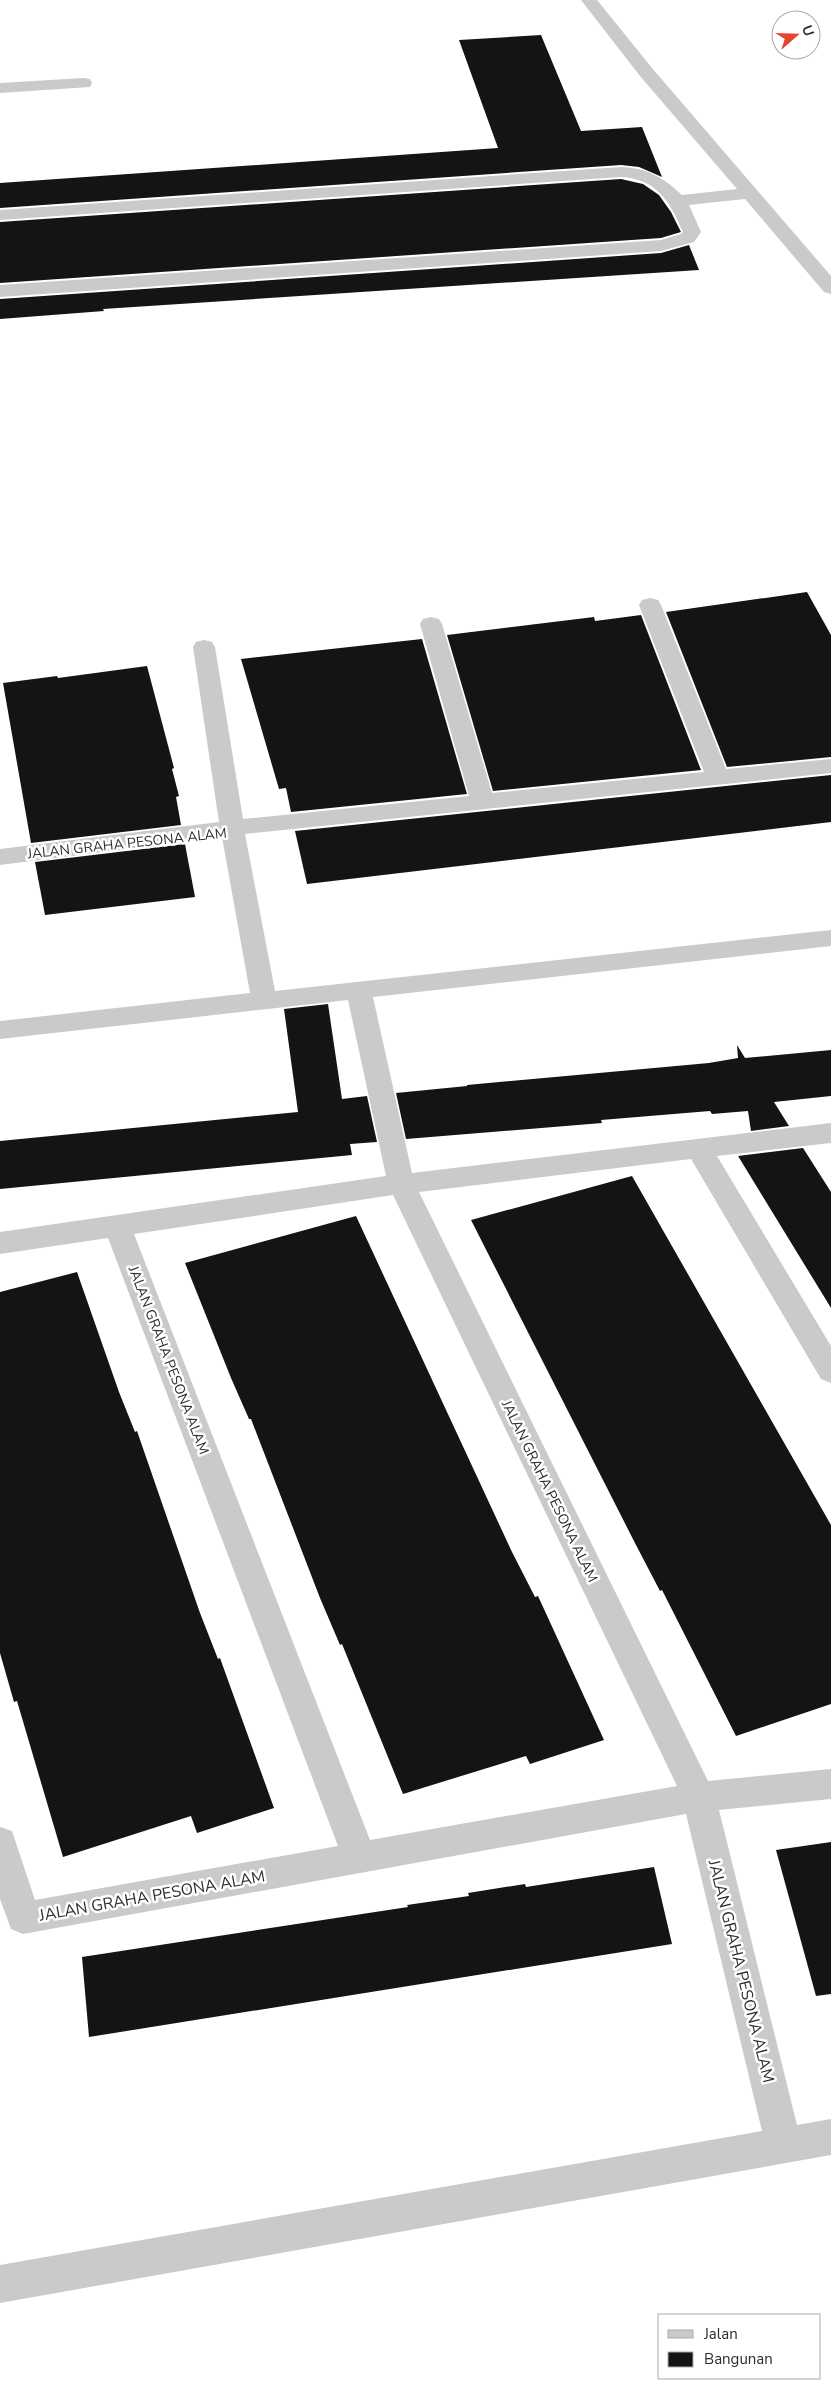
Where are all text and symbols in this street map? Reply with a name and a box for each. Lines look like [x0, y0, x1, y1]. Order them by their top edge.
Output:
north arrow [771, 10, 821, 60]
text: U [797, 23, 818, 39]
street label: JALAN GRAHA PESONA ALAM [25, 824, 228, 864]
street label: JALAN GRAHA PESONA ALAM [123, 1262, 213, 1457]
street label: JALAN GRAHA PESONA ALAM [497, 1396, 602, 1585]
street label: JALAN GRAHA PESONA ALAM [702, 1857, 779, 2085]
street label: JALAN GRAHA PESONA ALAM [37, 1865, 267, 1927]
legend [658, 2314, 821, 2379]
text: Jalan [703, 2324, 738, 2344]
text: Bangunan [704, 2349, 773, 2369]

